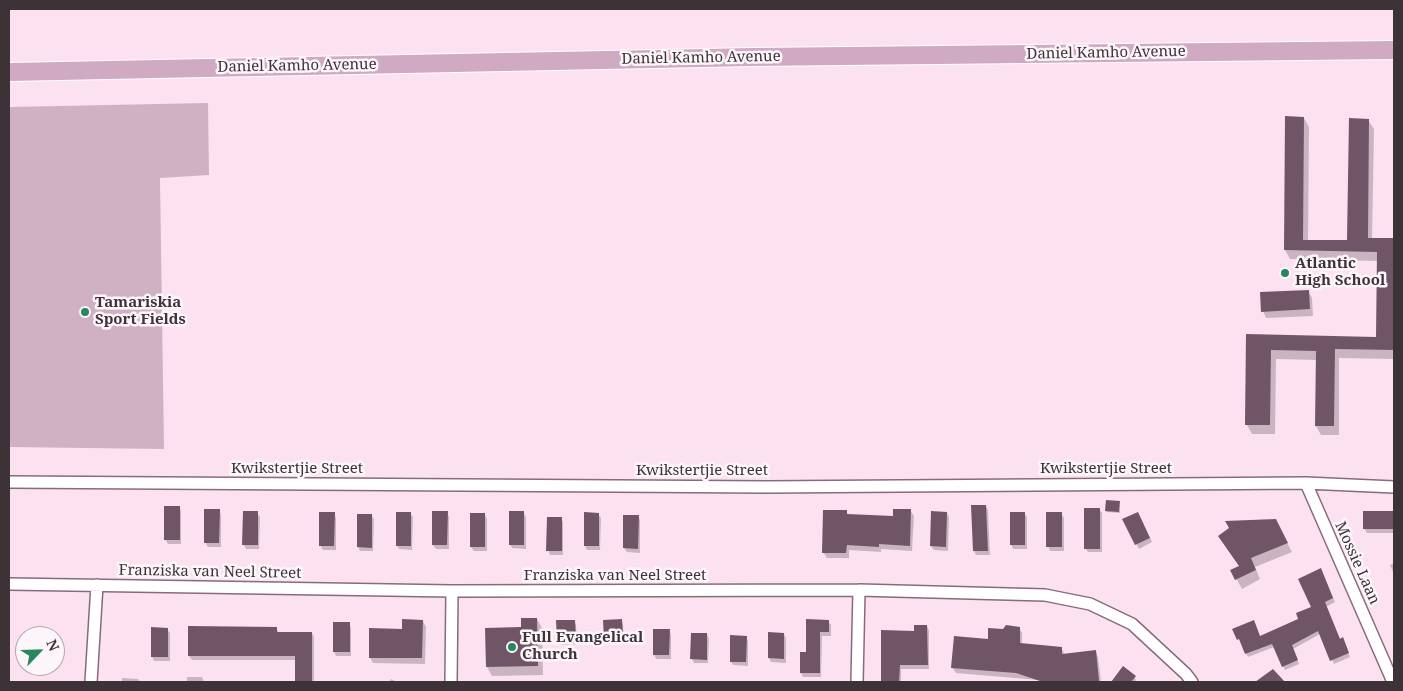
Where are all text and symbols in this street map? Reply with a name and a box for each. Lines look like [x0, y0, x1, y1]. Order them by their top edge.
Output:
street label: Daniel Kamho Avenue [1026, 43, 1186, 63]
street label: Daniel Kamho Avenue [621, 48, 781, 68]
street label: Daniel Kamho Avenue [217, 56, 377, 76]
place label: Atlantic High School [1295, 255, 1385, 290]
marker: Atlantic High School [1279, 267, 1291, 279]
place label: Tamariskia Sport Fields [95, 294, 186, 329]
marker: Tamariskia Sport Fields [79, 306, 91, 318]
street label: Kwikstertjie Street [231, 460, 363, 478]
street label: Kwikstertjie Street [1040, 460, 1172, 478]
street label: Kwikstertjie Street [636, 462, 768, 480]
street label: Mossie Laan [1331, 519, 1383, 607]
street label: Franziska van Neel Street [119, 561, 301, 583]
street label: Franziska van Neel Street [524, 567, 706, 585]
north arrow [15, 626, 65, 676]
place label: Full Evangelical Church [522, 629, 643, 664]
text: N [42, 636, 64, 654]
marker: Full Evangelical Church [506, 641, 518, 653]

